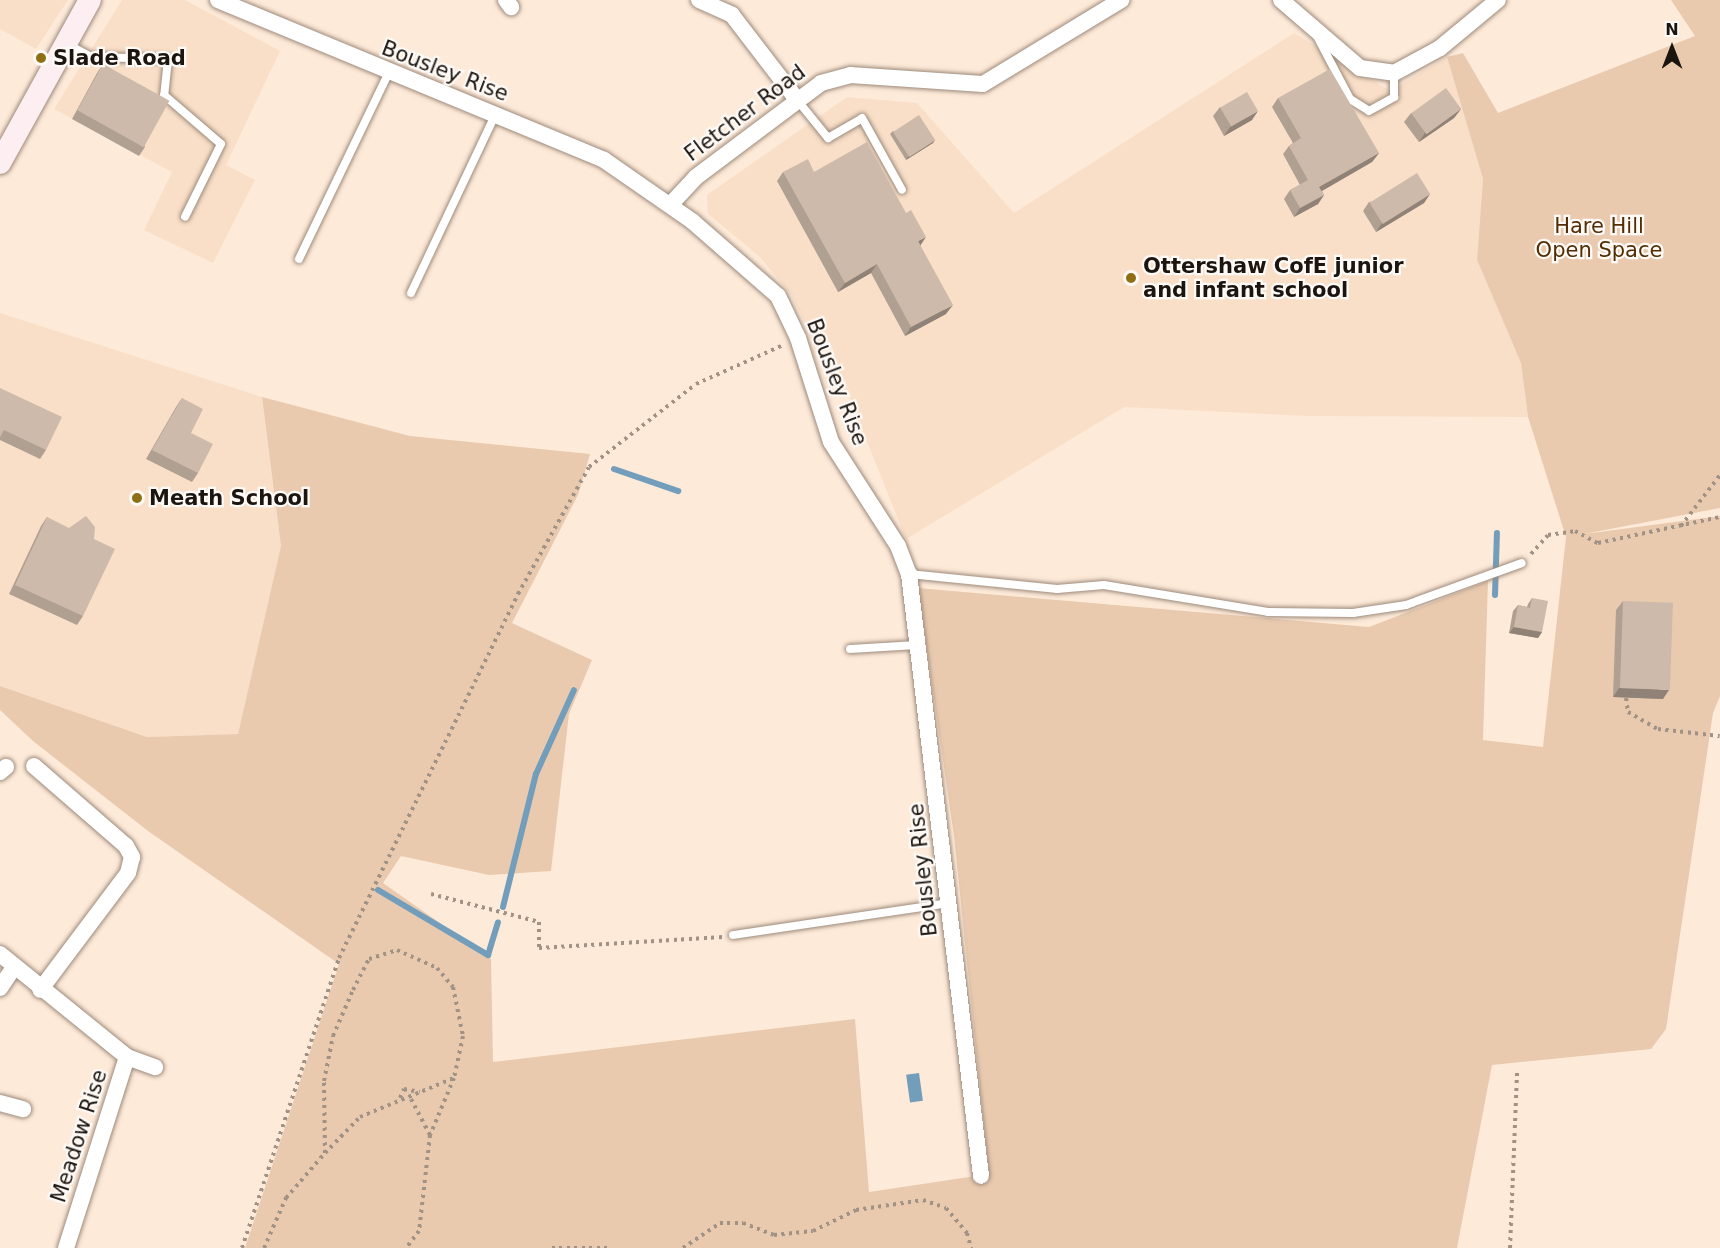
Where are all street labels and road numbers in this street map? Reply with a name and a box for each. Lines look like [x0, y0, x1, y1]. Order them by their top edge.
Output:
street label: Bousley Rise [378, 35, 512, 107]
street label: Fletcher Road [680, 59, 810, 167]
street label: Bousley Rise [801, 315, 873, 449]
street label: Bousley Rise [903, 802, 943, 938]
street label: Meadow Rise [46, 1066, 112, 1206]

